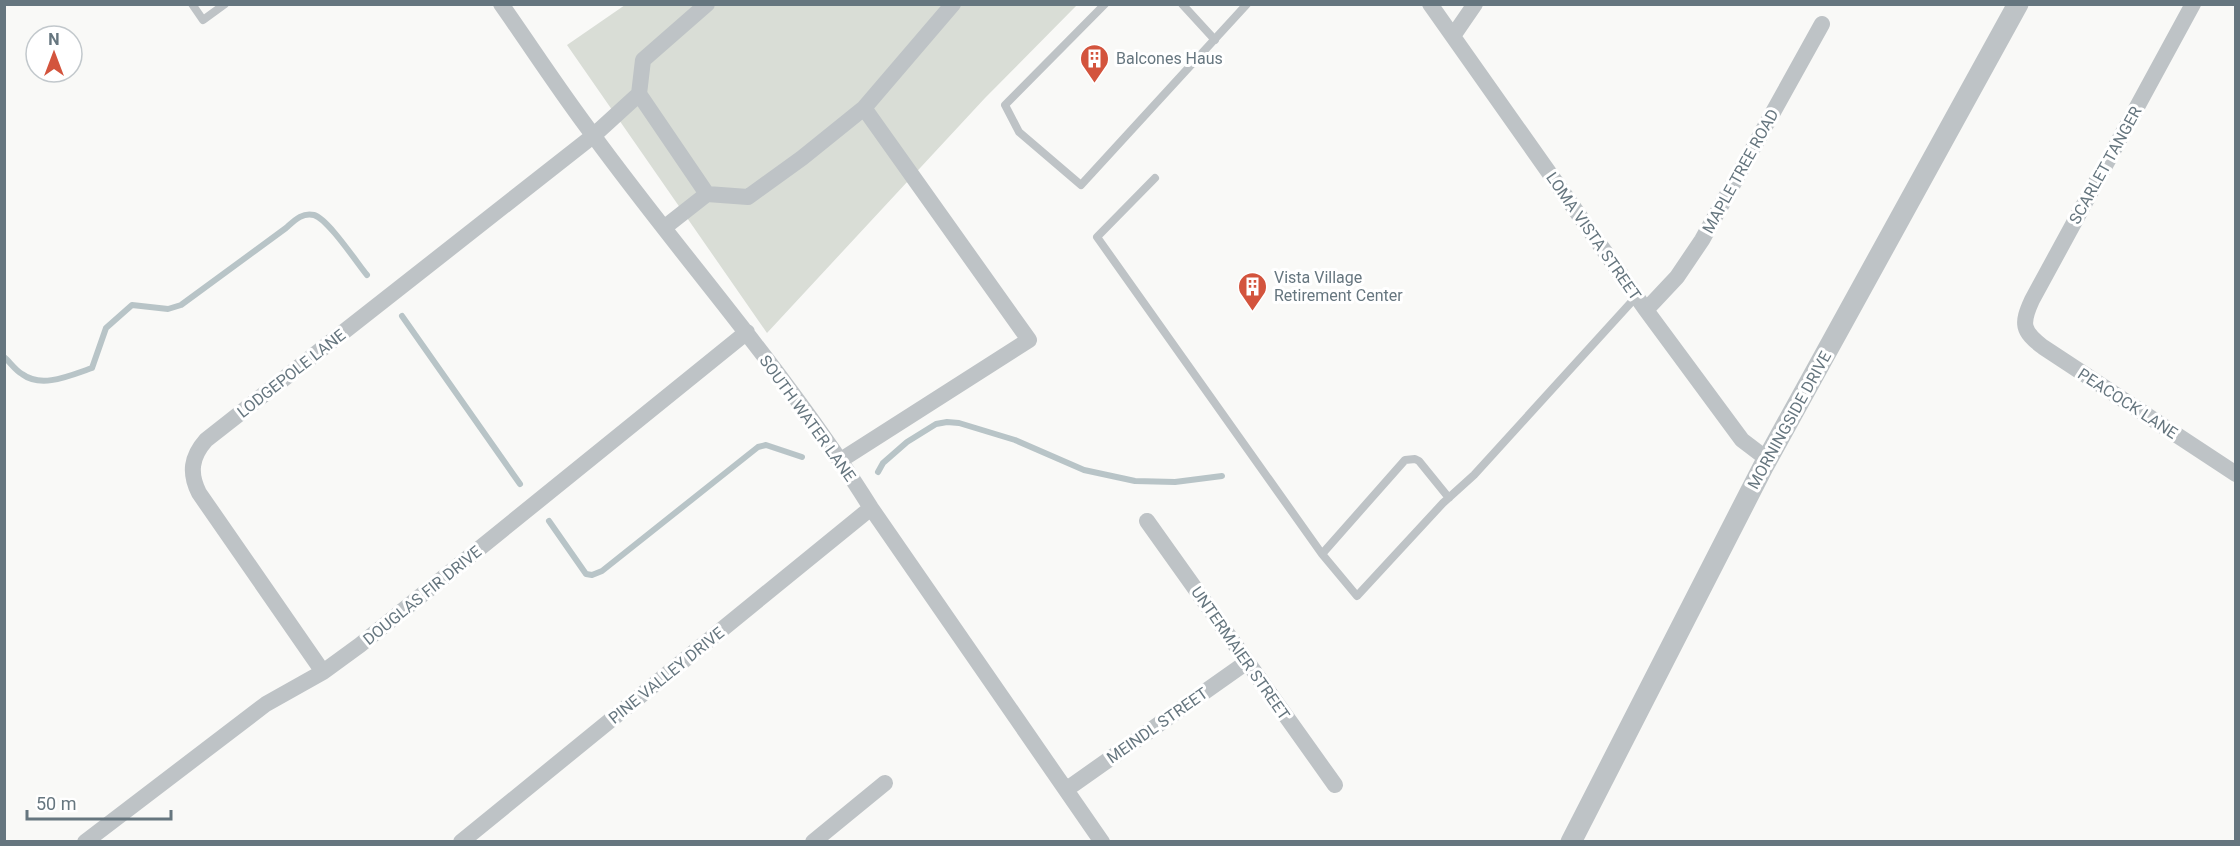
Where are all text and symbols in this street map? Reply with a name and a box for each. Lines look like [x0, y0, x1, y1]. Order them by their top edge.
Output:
north arrow [24, 24, 84, 84]
text: N [48, 30, 60, 49]
building icon: Balcones Haus [1079, 42, 1111, 84]
place label: Balcones Haus [1116, 49, 1223, 68]
street label: SCARLET TANGER [2065, 103, 2146, 227]
street label: MAPLE TREE ROAD [1698, 106, 1782, 237]
street label: LOMA VISTA STREET [1542, 169, 1645, 304]
place label: Vista Village Retirement Center [1274, 268, 1403, 305]
building icon: Vista Village Retirement Center [1237, 270, 1269, 312]
street label: LODGEPOLE LANE [233, 325, 349, 422]
street label: MORNINGSIDE DRIVE [1744, 348, 1835, 492]
street label: SOUTH WATER LANE [755, 352, 860, 485]
street label: PEACOCK LANE [2074, 364, 2181, 443]
street label: DOUGLAS FIR DRIVE [359, 542, 485, 649]
street label: UNTERMAIER STREET [1187, 583, 1294, 724]
street label: PINE VALLEY DRIVE [605, 623, 728, 728]
street label: MEINDL STREET [1103, 683, 1212, 767]
scale bar [27, 783, 171, 821]
text: 50 m [36, 793, 76, 814]

